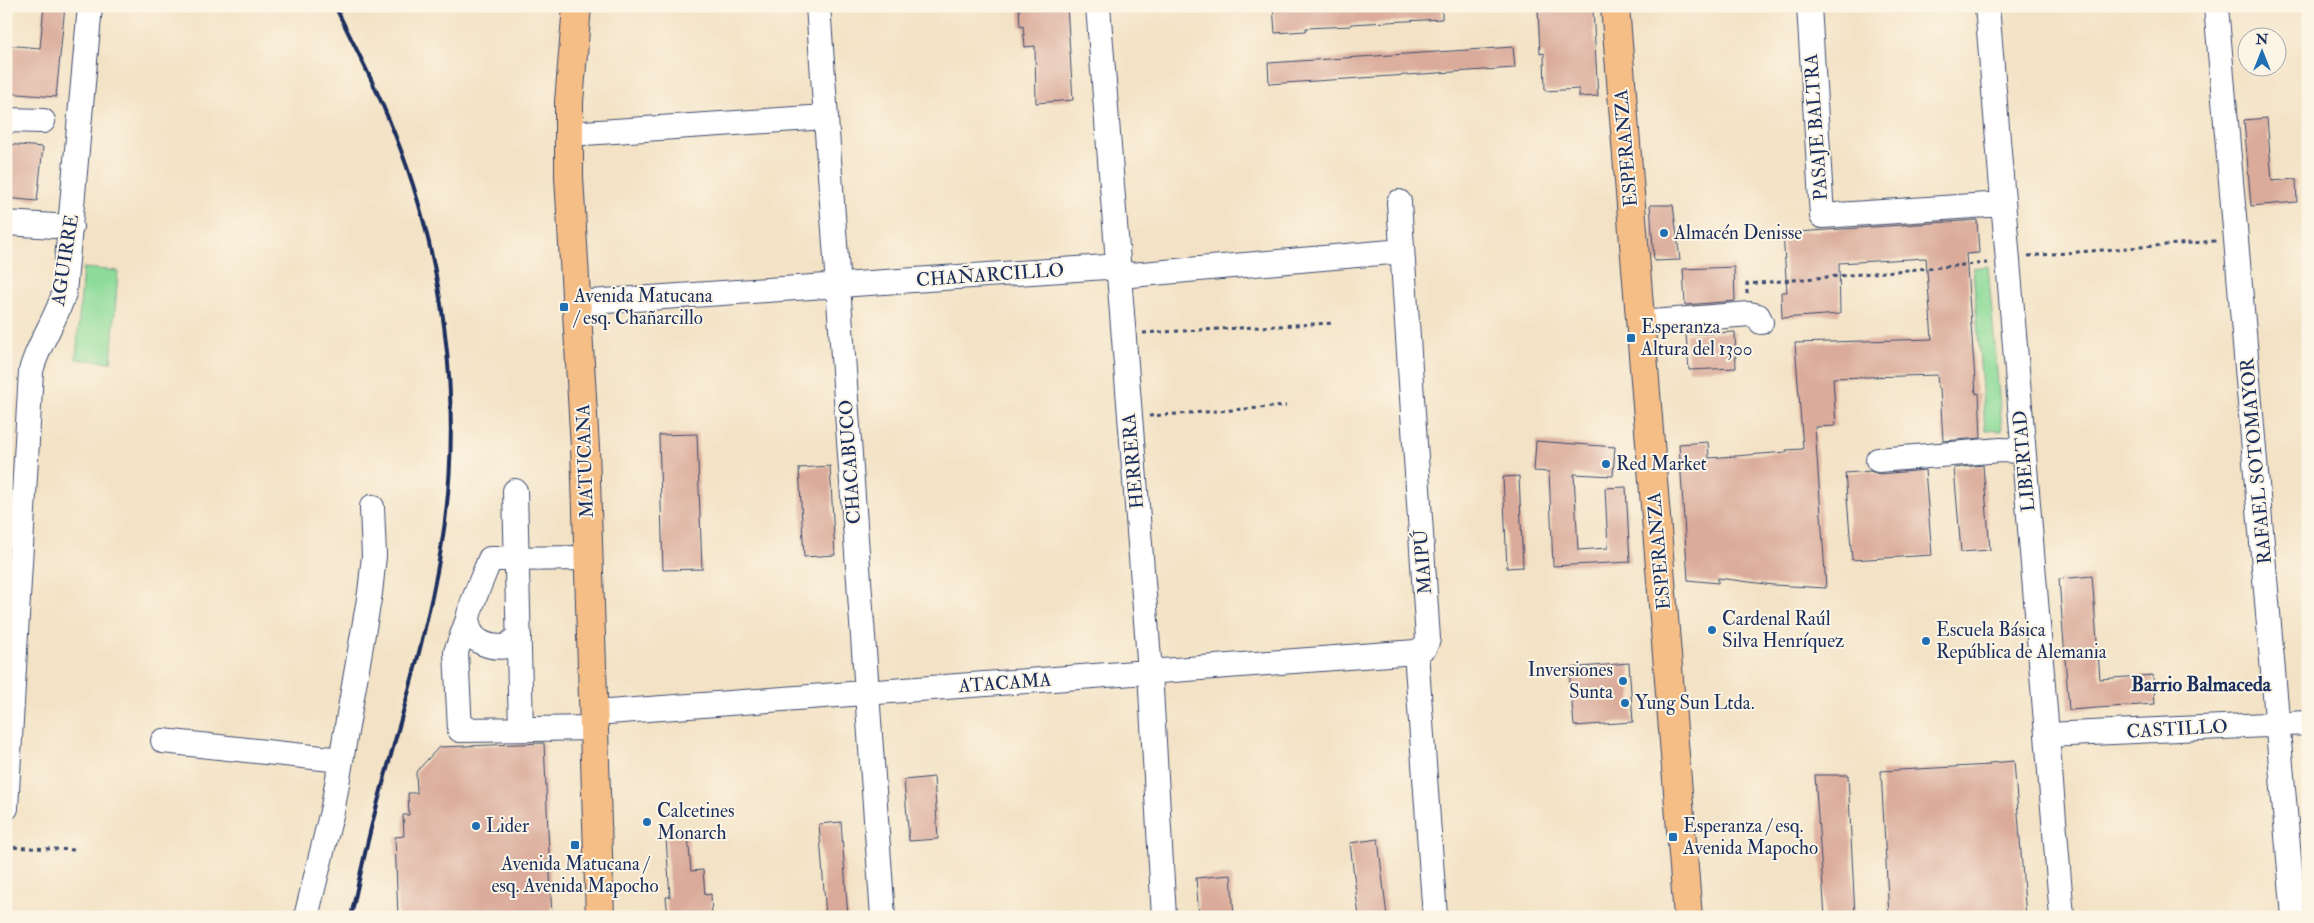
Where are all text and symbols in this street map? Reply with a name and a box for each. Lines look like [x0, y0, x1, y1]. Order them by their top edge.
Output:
north arrow [2236, 28, 2286, 78]
text: N [2255, 31, 2269, 48]
street label: PASAJE BALTRA [1799, 53, 1833, 201]
street label: ESPERANZA [1609, 88, 1643, 208]
street label: AGUIRRE [46, 212, 84, 308]
place label: Almacén Denisse [1673, 221, 1802, 245]
marker: Almacén Denisse [1658, 227, 1670, 239]
street label: CHAÑARCILLO [915, 256, 1065, 292]
place label: Avenida Matucana / esq. Chañarcillo [572, 284, 713, 330]
marker: Avenida Matucana / esq. Chañarcillo [558, 301, 570, 313]
place label: Esperanza Altura del 1300 [1640, 315, 1752, 361]
marker: Esperanza Altura del 1300 [1625, 332, 1637, 344]
street label: RAFAEL SOTOMAYOR [2235, 356, 2277, 565]
street label: CHACABUCO [834, 399, 866, 525]
street label: MATUCANA [571, 403, 599, 519]
street label: LIBERTAD [2008, 409, 2040, 513]
street label: HERRERA [1117, 412, 1149, 510]
place label: Red Market [1616, 452, 1707, 476]
marker: Red Market [1600, 458, 1612, 470]
street label: ESPERANZA [1642, 491, 1676, 611]
street label: MAIPÚ [1407, 529, 1437, 595]
place label: Cardenal Raúl Silva Henríquez [1722, 607, 1844, 653]
place label: Escuela Básica República de Alemania [1936, 618, 2107, 665]
marker: Cardenal Raúl Silva Henríquez [1706, 624, 1718, 636]
marker: Escuela Básica República de Alemania [1920, 635, 1932, 647]
place label: Inversiones Sunta [1528, 658, 1613, 704]
street label: ATACAMA [957, 668, 1052, 698]
district label: Barrio Balmaceda [2131, 672, 2272, 697]
marker: Inversiones Sunta [1617, 675, 1629, 687]
place label: Yung Sun Ltda. [1635, 691, 1755, 715]
marker: Yung Sun Ltda. [1619, 697, 1631, 709]
street label: CASTILLO [2126, 714, 2228, 744]
place label: Calcetines Monarch [657, 799, 735, 845]
place label: Lider [486, 814, 529, 838]
place label: Esperanza / esq. Avenida Mapocho [1682, 814, 1818, 861]
marker: Calcetines Monarch [641, 816, 653, 828]
marker: Lider [470, 820, 482, 832]
marker: Esperanza / esq. Avenida Mapocho [1667, 831, 1679, 843]
marker: Avenida Matucana / esq. Avenida Mapocho [569, 839, 581, 851]
place label: Avenida Matucana / esq. Avenida Mapocho [491, 852, 659, 899]

